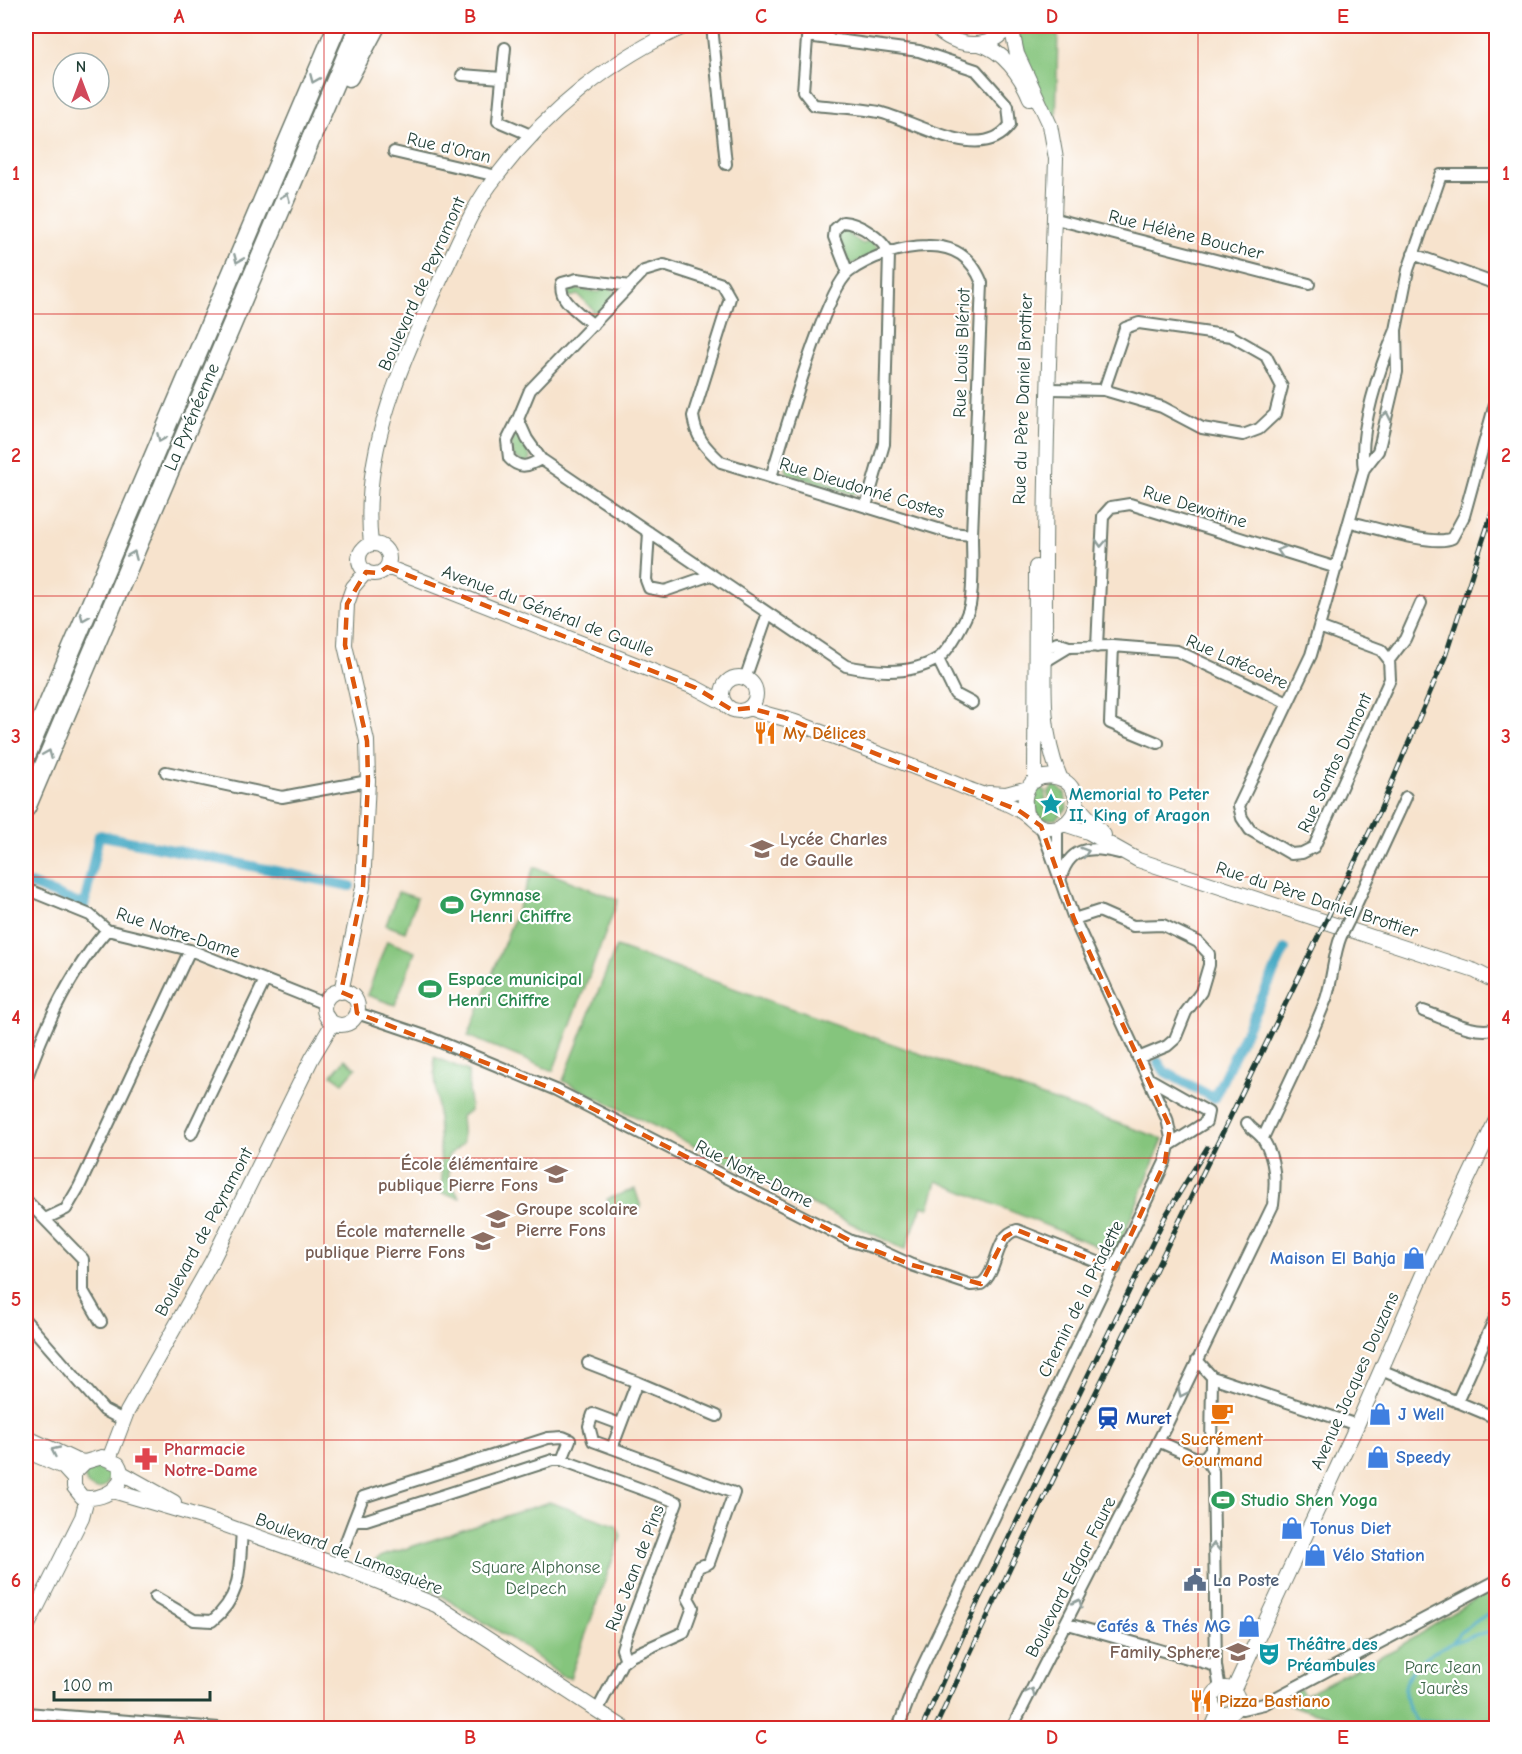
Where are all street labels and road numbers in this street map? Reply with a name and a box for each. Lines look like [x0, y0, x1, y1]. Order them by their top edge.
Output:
street label: Rue d'Oran [405, 128, 493, 168]
street label: Boulevard de Peyramont [374, 193, 470, 374]
street label: Rue Hélène Boucher [1106, 206, 1267, 265]
street label: Rue Louis Blériot [949, 287, 975, 418]
street label: Rue du Père Daniel Brottier [1009, 292, 1037, 505]
street label: La Pyrénéenne [160, 360, 224, 474]
street label: Rue Dieudonné Costes [777, 453, 947, 523]
street label: Rue Dewoitine [1140, 481, 1250, 533]
street label: Avenue du Général de Gaulle [439, 561, 657, 661]
street label: Rue Latécoère [1183, 630, 1291, 694]
street label: Rue Santos Dumont [1293, 689, 1377, 836]
street label: Rue du Père Daniel Brottier [1213, 857, 1422, 943]
street label: Rue Notre-Dame [113, 903, 243, 963]
street label: Rue Notre-Dame [692, 1135, 816, 1213]
street label: Boulevard de Peyramont [151, 1143, 258, 1320]
street label: Chemin de la Pradette [1034, 1217, 1128, 1381]
street label: Avenue Jacques Douzans [1306, 1289, 1404, 1473]
street label: Boulevard Edgar Faure [1021, 1493, 1121, 1661]
street label: Rue Jean de Pins [601, 1502, 669, 1634]
street label: Boulevard de Lamasquère [252, 1509, 446, 1599]

